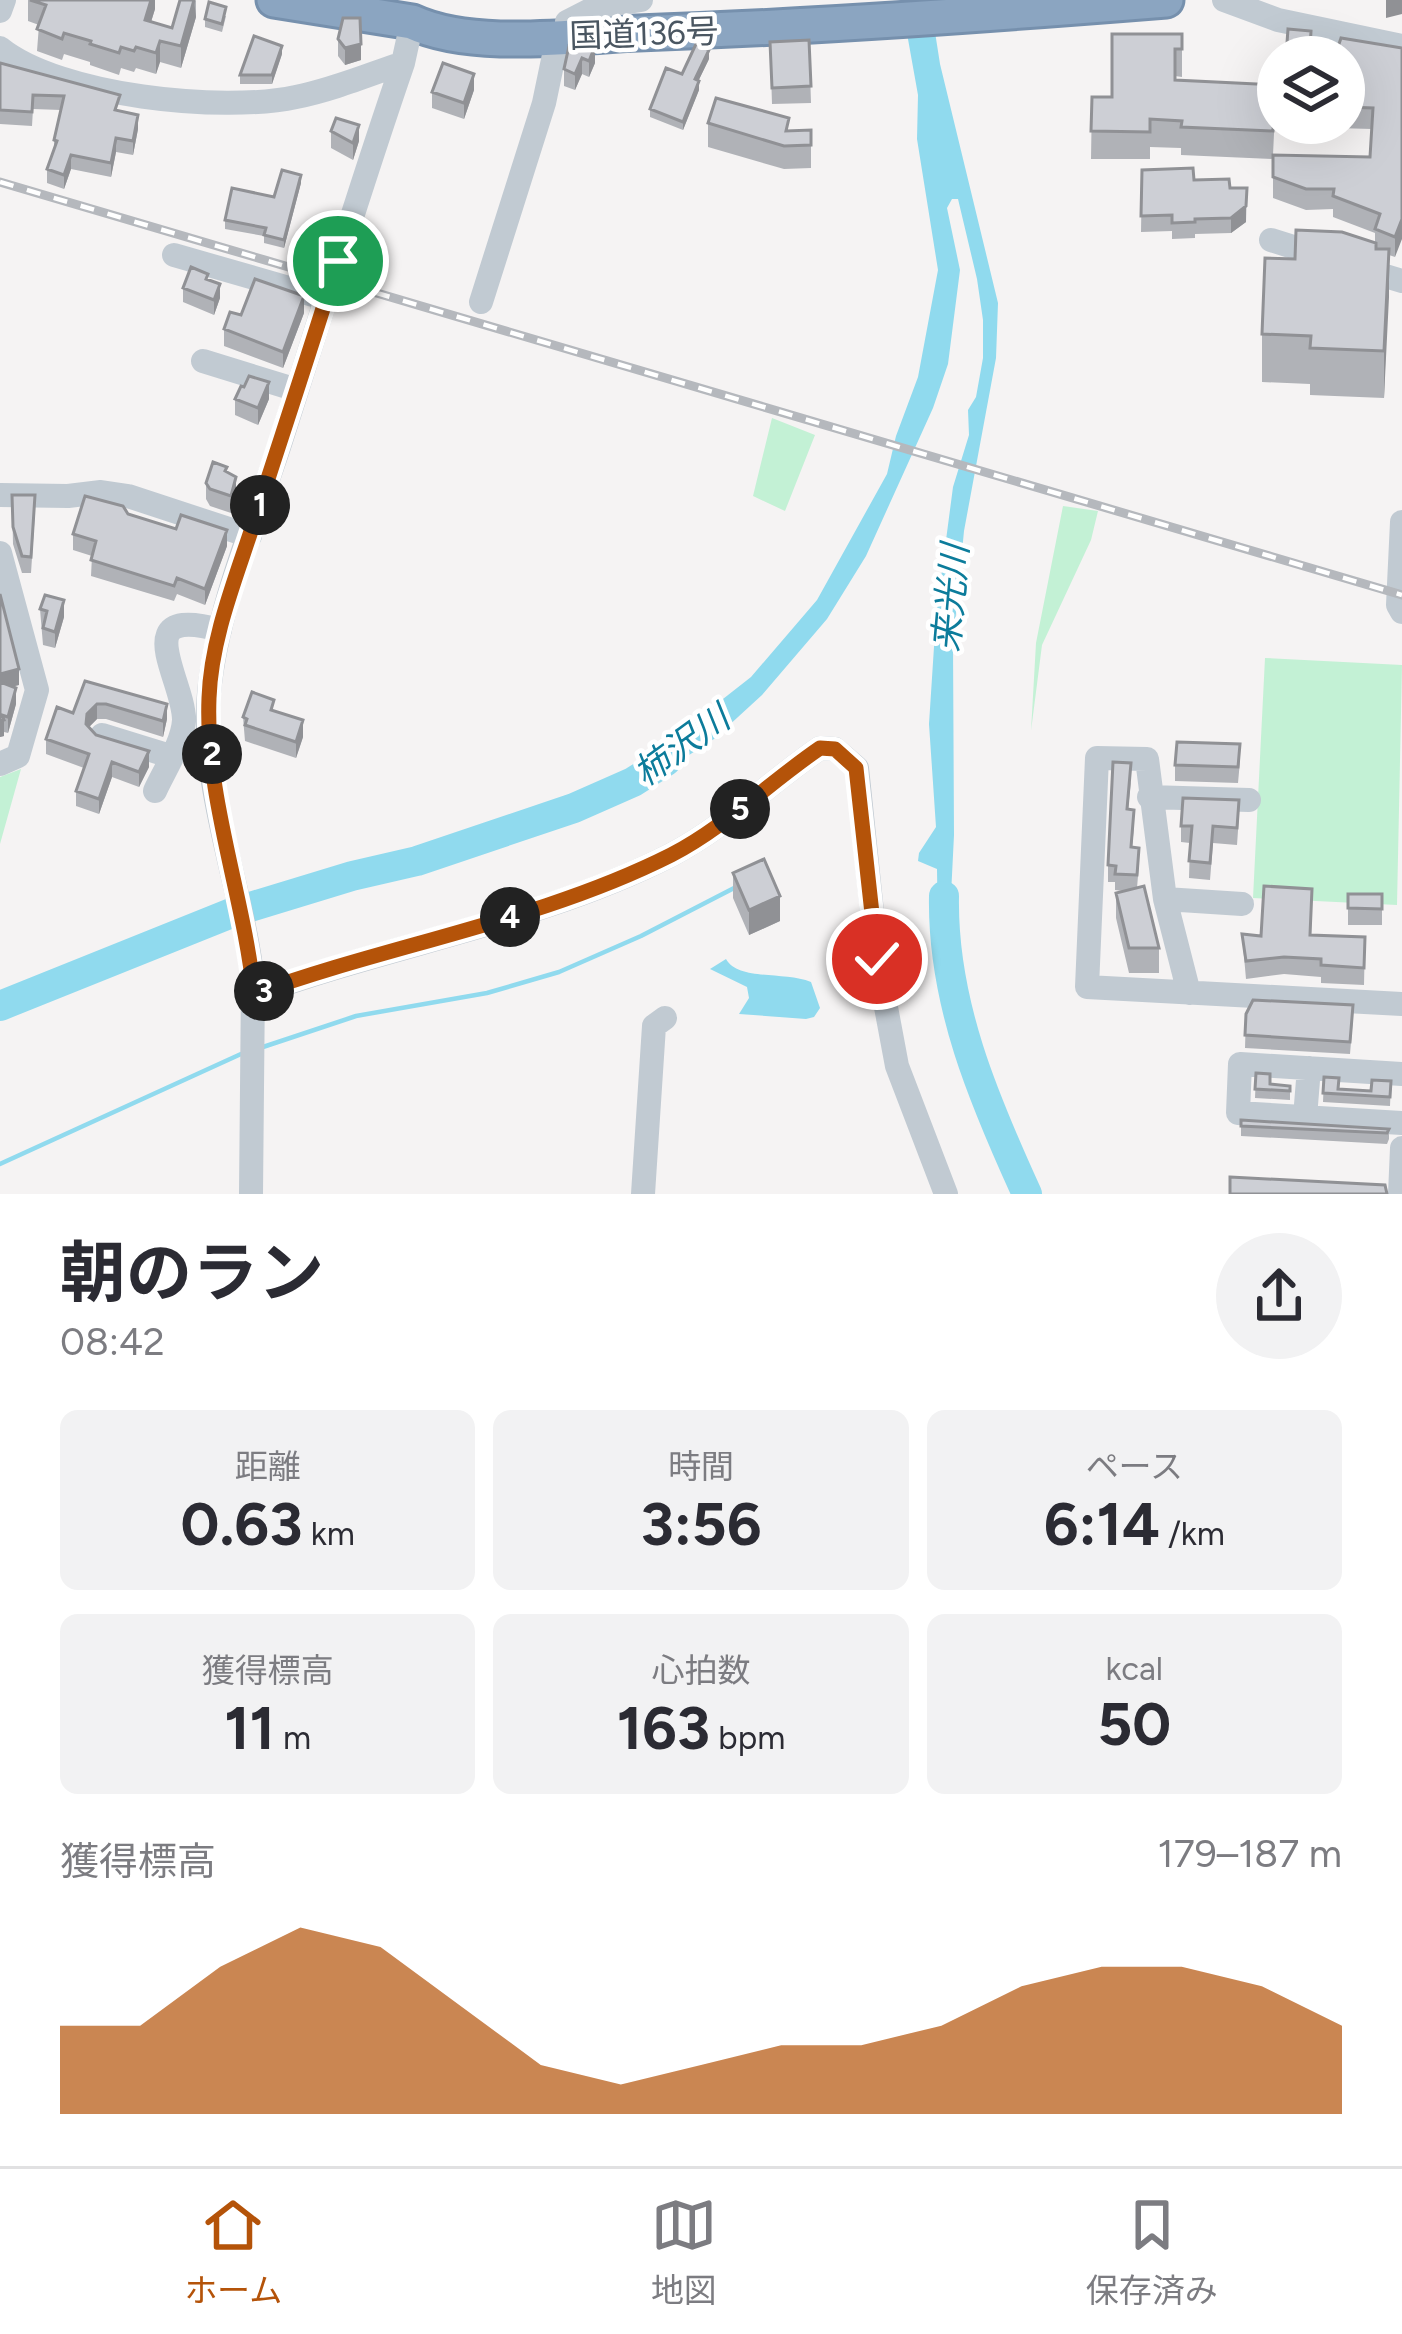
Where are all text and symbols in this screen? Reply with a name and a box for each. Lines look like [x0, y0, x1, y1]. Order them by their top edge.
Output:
street label: 国道136号 [569, 11, 719, 56]
map controls [1257, 36, 1365, 144]
button: layers [1257, 36, 1365, 144]
pin [287, 210, 389, 312]
icon: arrive [305, 228, 371, 294]
pin: 1 [230, 475, 290, 535]
text: 1 [253, 485, 267, 524]
water label: 来光川 [924, 538, 977, 654]
water label: 柿沢川 [625, 694, 741, 795]
pin: 2 [182, 724, 242, 784]
text: 2 [202, 734, 222, 773]
pin: 5 [710, 779, 770, 839]
text: 5 [730, 789, 750, 828]
pin: 4 [480, 887, 540, 947]
text: 4 [500, 897, 520, 936]
pin [826, 908, 928, 1010]
icon: check [844, 926, 910, 992]
pin: 3 [234, 961, 294, 1021]
text: 3 [255, 971, 273, 1010]
text: 朝のラン [60, 1233, 324, 1313]
button: share [1216, 1233, 1342, 1359]
text: 08:42 [60, 1318, 165, 1365]
text: 距離 [235, 1447, 301, 1486]
text: 時間 [668, 1447, 734, 1486]
text: ペース [1086, 1447, 1183, 1486]
text: 0.63 [181, 1488, 303, 1560]
text: 3:56 [640, 1488, 762, 1560]
text: 6:14 [1044, 1488, 1160, 1560]
text: km [303, 1514, 355, 1553]
text: /km [1160, 1514, 1225, 1553]
text: kcal [1106, 1649, 1163, 1688]
text: 獲得標高 [202, 1651, 334, 1690]
text: 心拍数 [651, 1651, 750, 1690]
text: 50 [1097, 1688, 1171, 1760]
text: 11 [224, 1692, 275, 1764]
text: 163 [617, 1692, 710, 1764]
text: m [275, 1718, 311, 1757]
text: bpm [710, 1718, 785, 1757]
text: 179–187 m [1158, 1830, 1342, 1877]
text: 獲得標高 [60, 1838, 216, 1885]
tab: ホーム [184, 2192, 282, 2312]
tab: 地図 [651, 2192, 717, 2312]
tab: 保存済み [1086, 2192, 1218, 2312]

